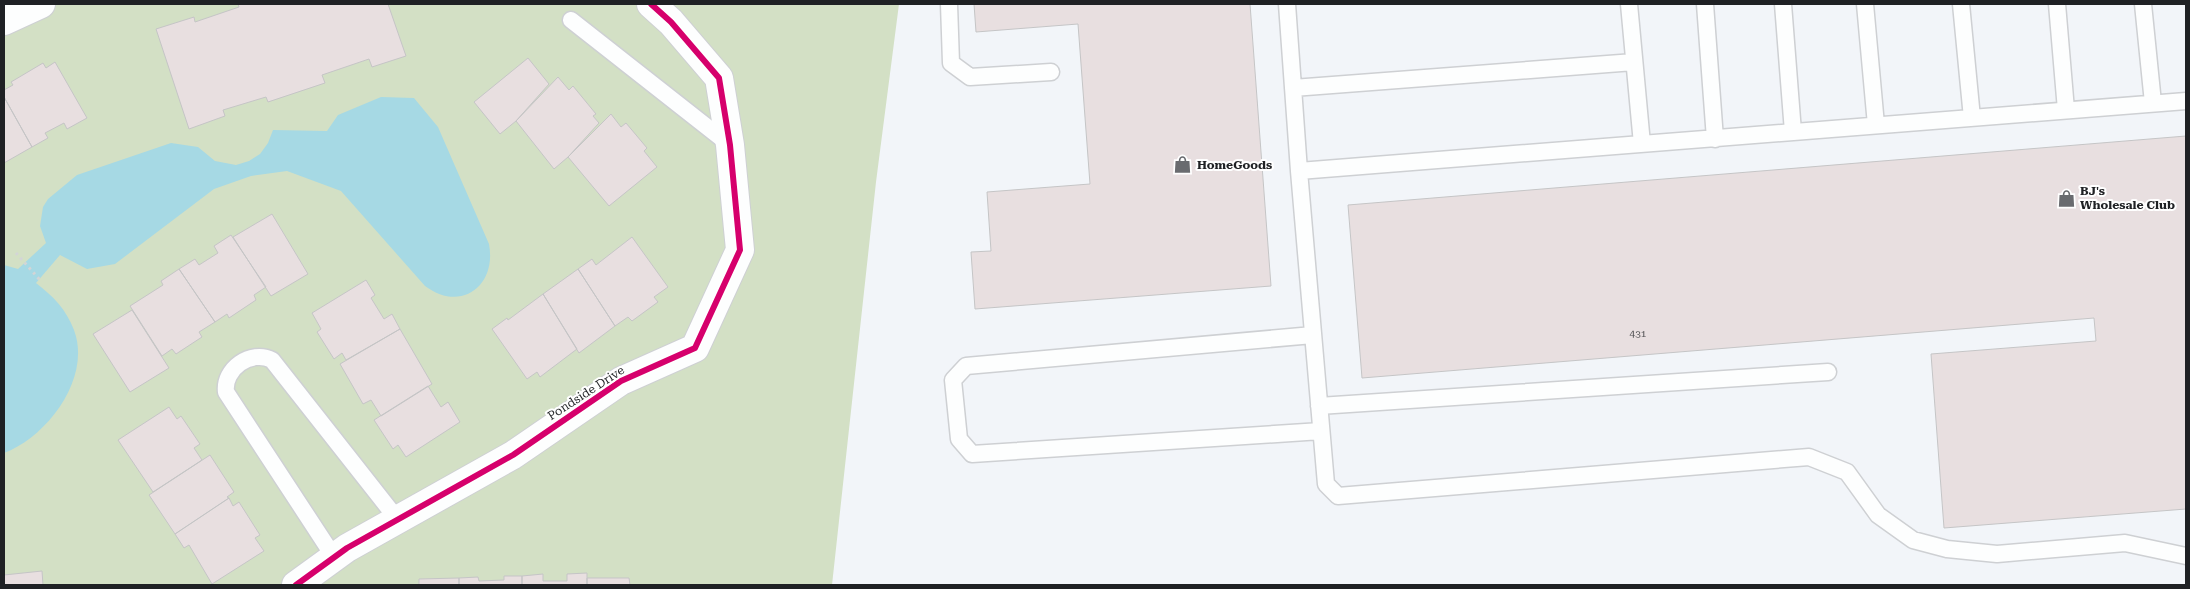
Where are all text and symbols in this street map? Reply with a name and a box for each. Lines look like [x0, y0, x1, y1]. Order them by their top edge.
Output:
shop icon: HomeGoods [1173, 155, 1193, 175]
place label: HomeGoods [1197, 158, 1272, 172]
place label: BJ's Wholesale Club [2080, 184, 2175, 212]
shop icon: BJ's Wholesale Club [2056, 188, 2076, 208]
house number: 431 [1630, 328, 1647, 339]
street label: Pondside Drive [545, 363, 627, 423]

